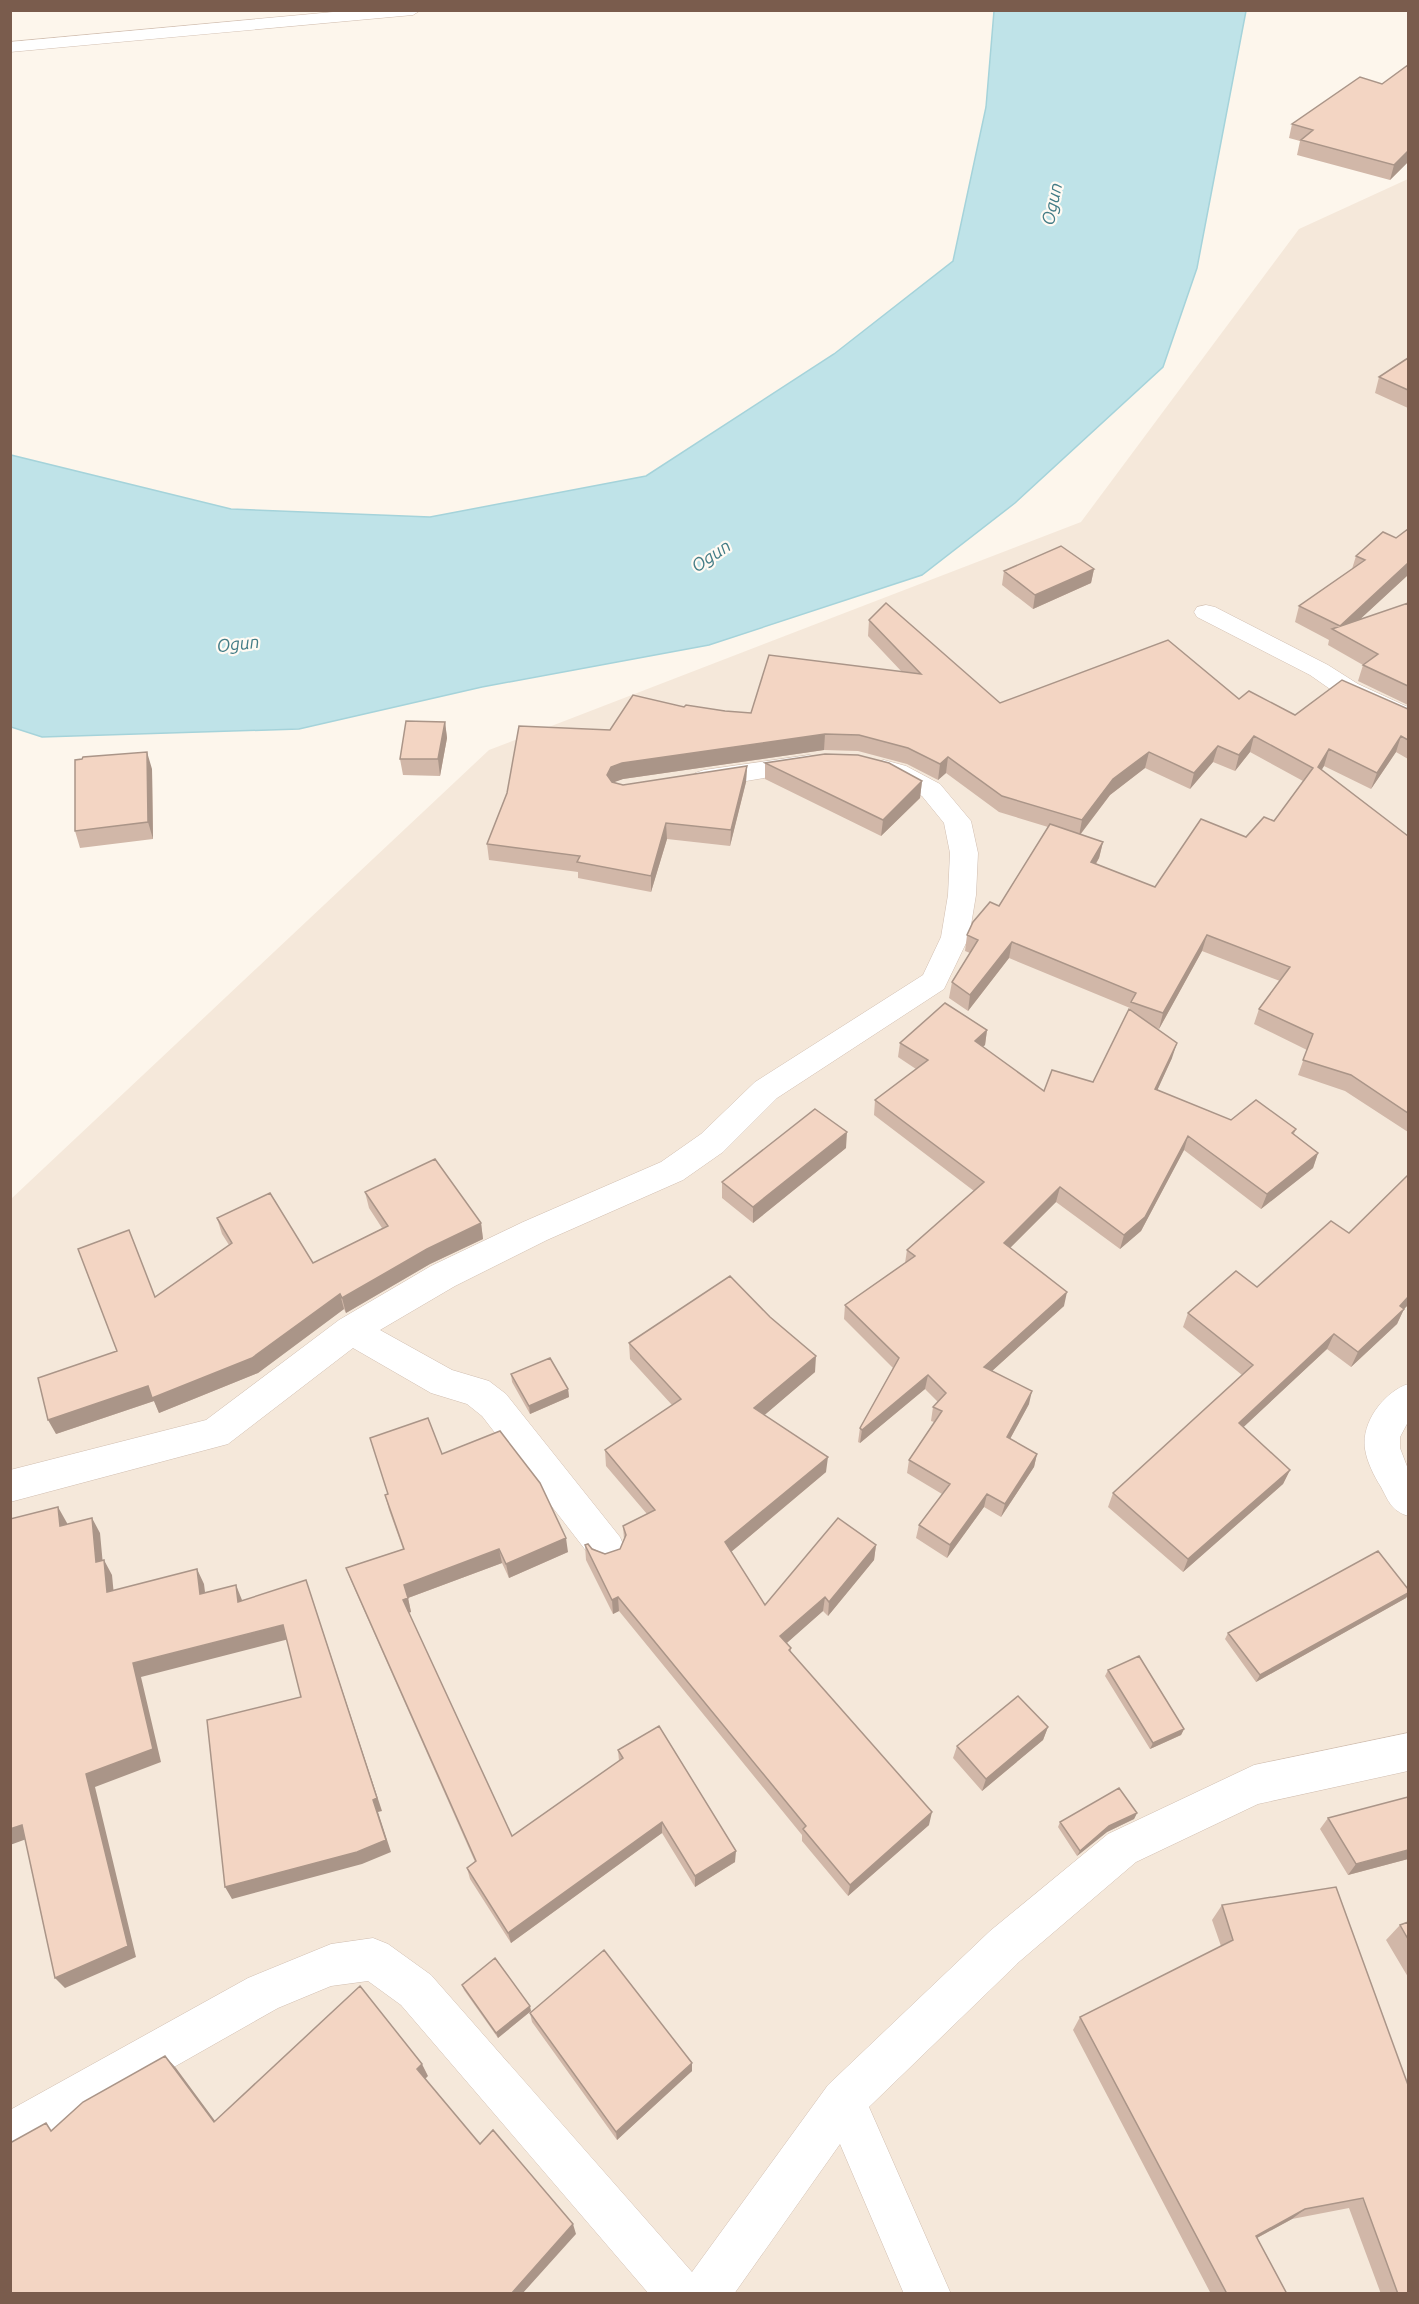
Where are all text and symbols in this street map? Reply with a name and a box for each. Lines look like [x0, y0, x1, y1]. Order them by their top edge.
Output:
water label: Ogun [1037, 181, 1065, 227]
water label: Ogun [687, 535, 734, 576]
water label: Ogun [215, 631, 260, 655]

